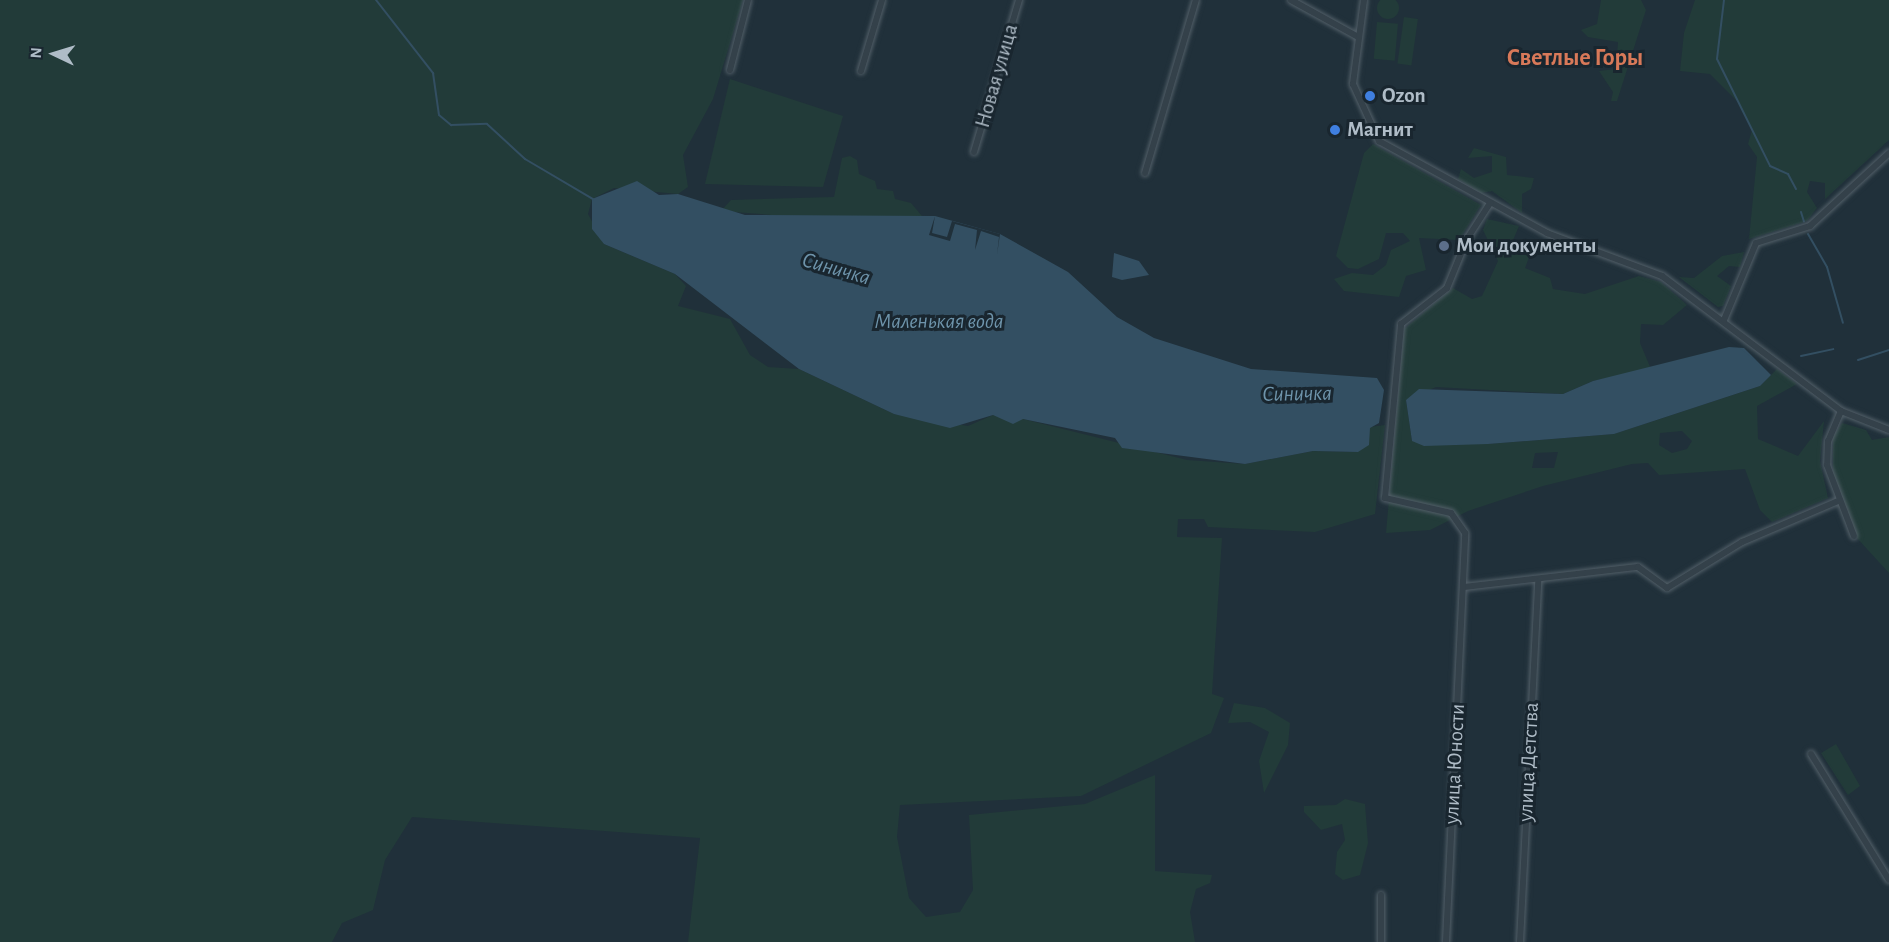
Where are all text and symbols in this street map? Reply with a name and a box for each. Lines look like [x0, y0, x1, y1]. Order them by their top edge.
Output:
street label: Новая улица [970, 21, 1024, 131]
north arrow [24, 24, 84, 84]
district label: Светлые Горы [1507, 45, 1643, 73]
text: N [28, 47, 44, 59]
place label: Ozon [1382, 83, 1426, 109]
marker: Ozon [1363, 89, 1377, 103]
place label: Магнит [1347, 117, 1413, 143]
marker: Магнит [1328, 123, 1342, 137]
place label: Мои документы [1456, 233, 1596, 259]
marker: Мои документы [1437, 239, 1451, 253]
water label: Синичка [799, 247, 873, 291]
water label: Маленькая вода [875, 309, 1003, 335]
water label: Синичка [1262, 380, 1332, 408]
street label: улица Детства [1513, 702, 1545, 822]
street label: улица Юности [1439, 703, 1471, 825]

